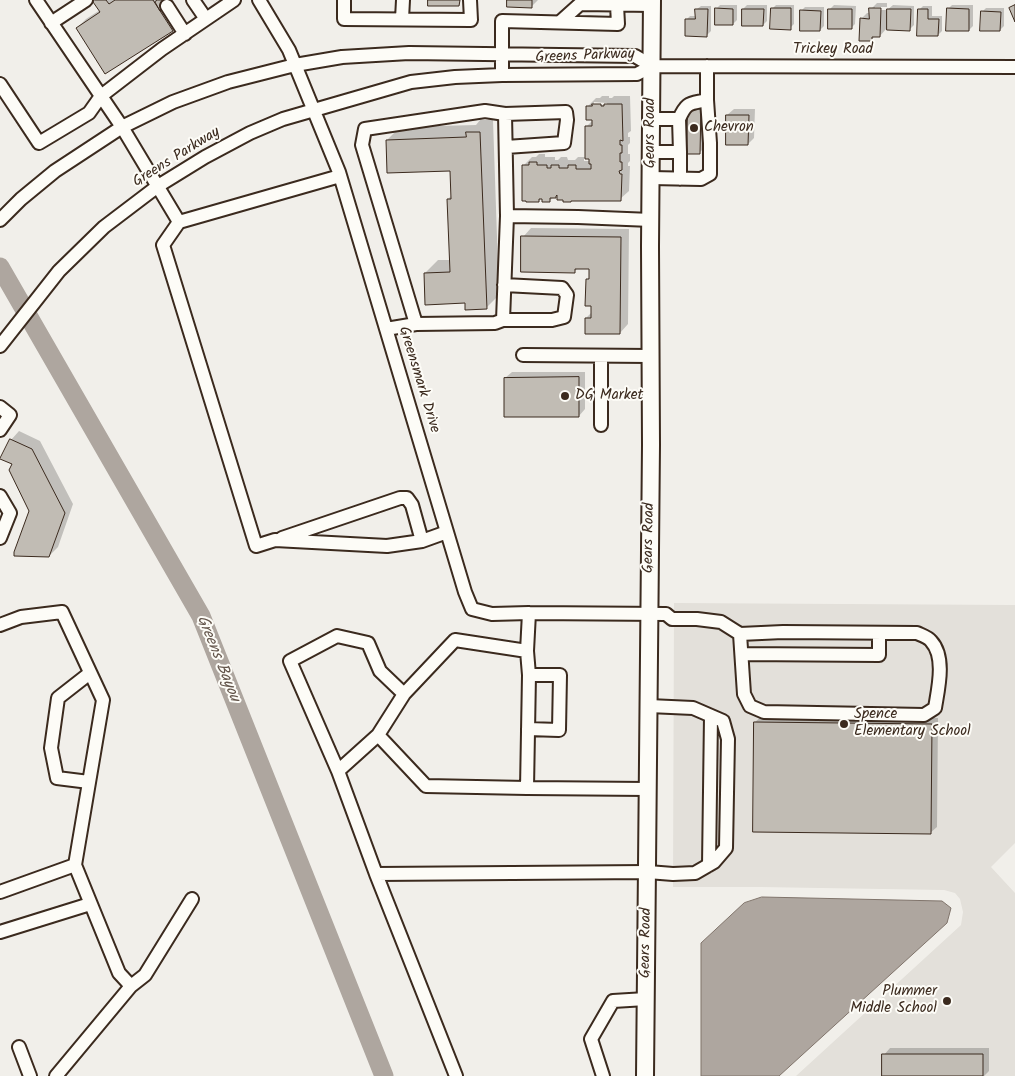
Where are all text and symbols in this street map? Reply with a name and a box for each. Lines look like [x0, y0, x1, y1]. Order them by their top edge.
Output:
street label: Trickey Road [793, 41, 873, 59]
street label: Greens Parkway [535, 46, 635, 68]
street label: Gears Road [642, 98, 660, 168]
place label: Chevron [704, 119, 754, 137]
marker: Chevron [688, 122, 700, 134]
street label: Greens Parkway [130, 124, 224, 192]
street label: Greensmark Drive [393, 325, 443, 435]
place label: DG Market [575, 387, 643, 405]
marker: DG Market [559, 390, 571, 402]
street label: Gears Road [640, 503, 660, 573]
water label: Greens Bayou [191, 613, 243, 705]
place label: Spence Elementary School [854, 706, 971, 741]
marker: Spence Elementary School [838, 718, 850, 730]
street label: Gears Road [637, 908, 657, 978]
place label: Plummer Middle School [850, 983, 937, 1018]
marker: Plummer Middle School [941, 995, 953, 1007]

